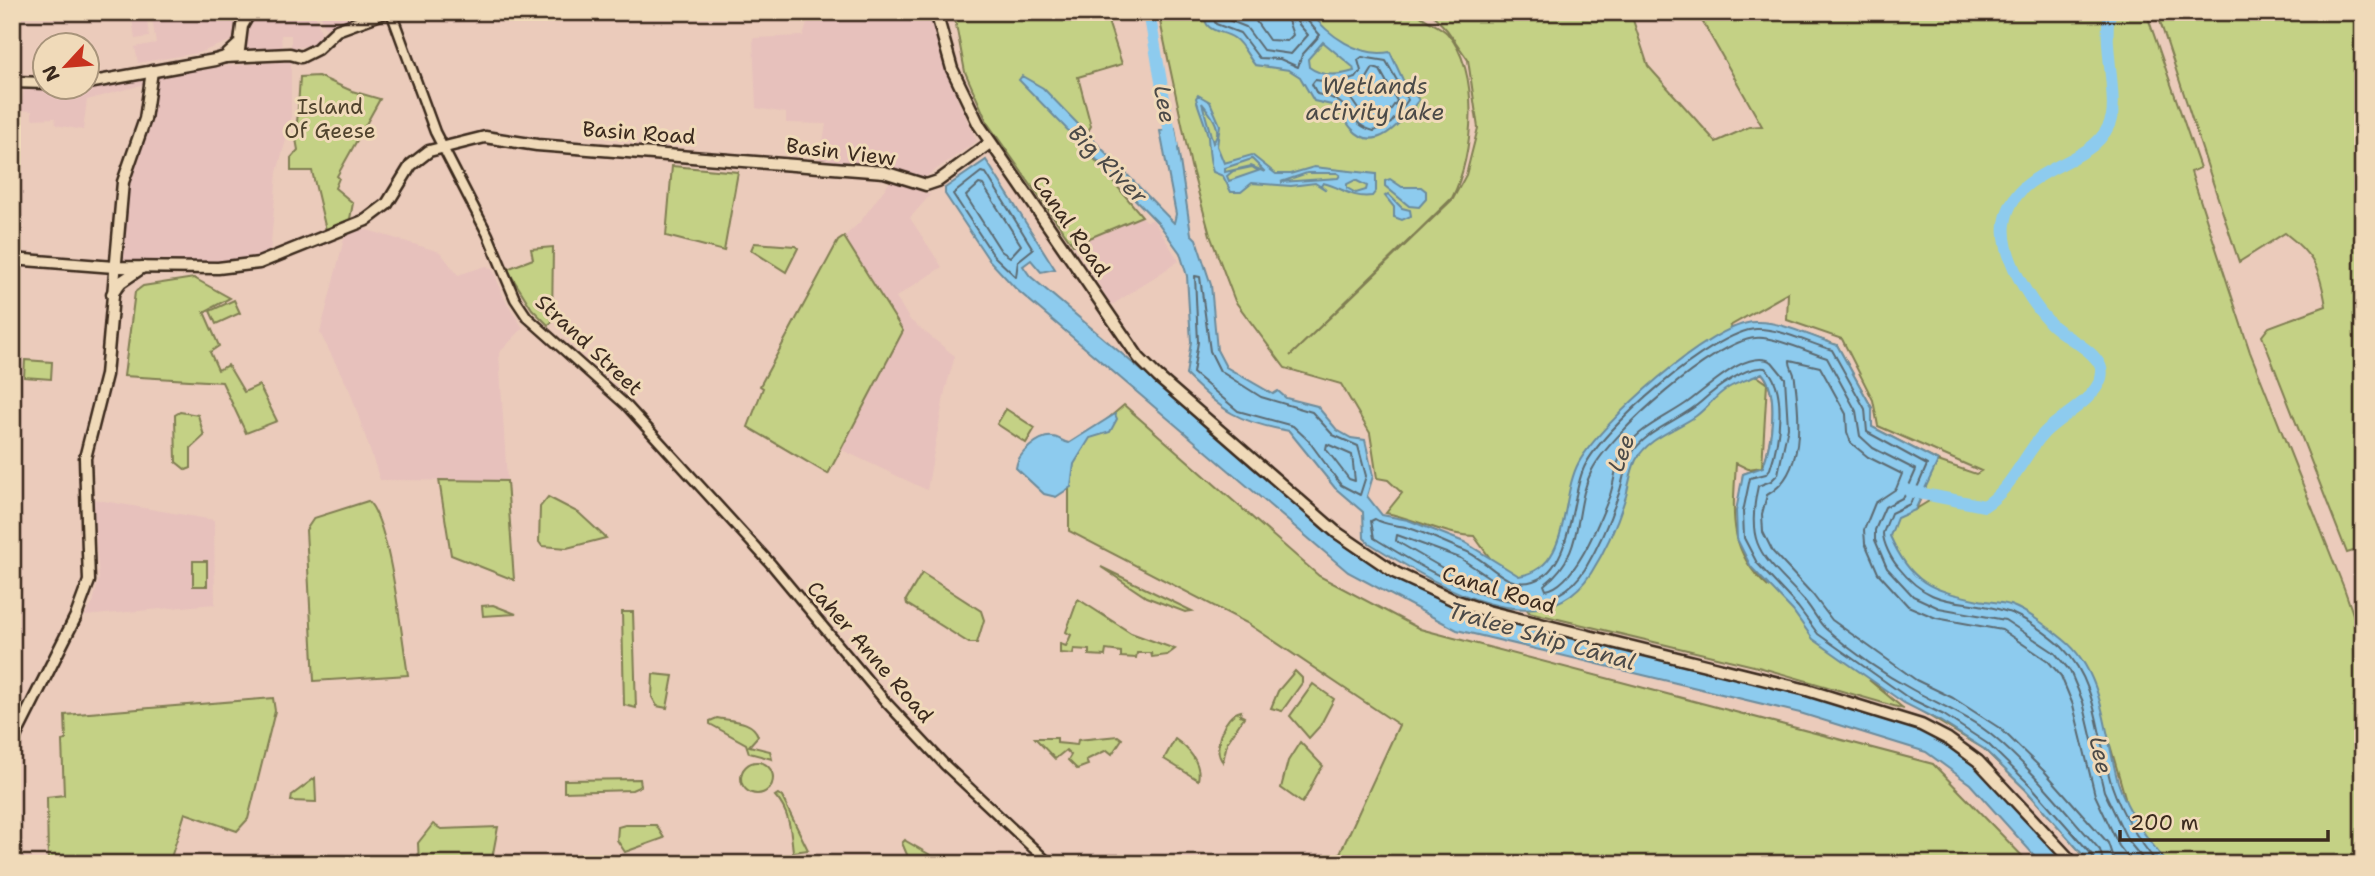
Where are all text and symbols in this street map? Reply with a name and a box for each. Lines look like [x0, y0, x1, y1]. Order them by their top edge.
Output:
north arrow [32, 32, 102, 102]
text: N [37, 61, 66, 85]
water label: Wetlands activity lake [1305, 71, 1445, 127]
water label: Lee [1147, 83, 1183, 125]
park label: Island Of Geese [284, 93, 376, 145]
street label: Basin Road [581, 115, 697, 151]
water label: Big River [1062, 118, 1155, 211]
street label: Basin View [785, 131, 897, 173]
street label: Canal Road [1026, 170, 1116, 282]
street label: Strand Street [529, 288, 649, 402]
water label: Lee [1600, 430, 1642, 476]
street label: Canal Road [1439, 559, 1559, 621]
street label: Caher Anne Road [801, 575, 939, 729]
water label: Tralee Ship Canal [1445, 595, 1639, 677]
water label: Lee [2082, 733, 2120, 777]
scale bar [2120, 799, 2328, 843]
text: 200 m [2130, 809, 2199, 837]

